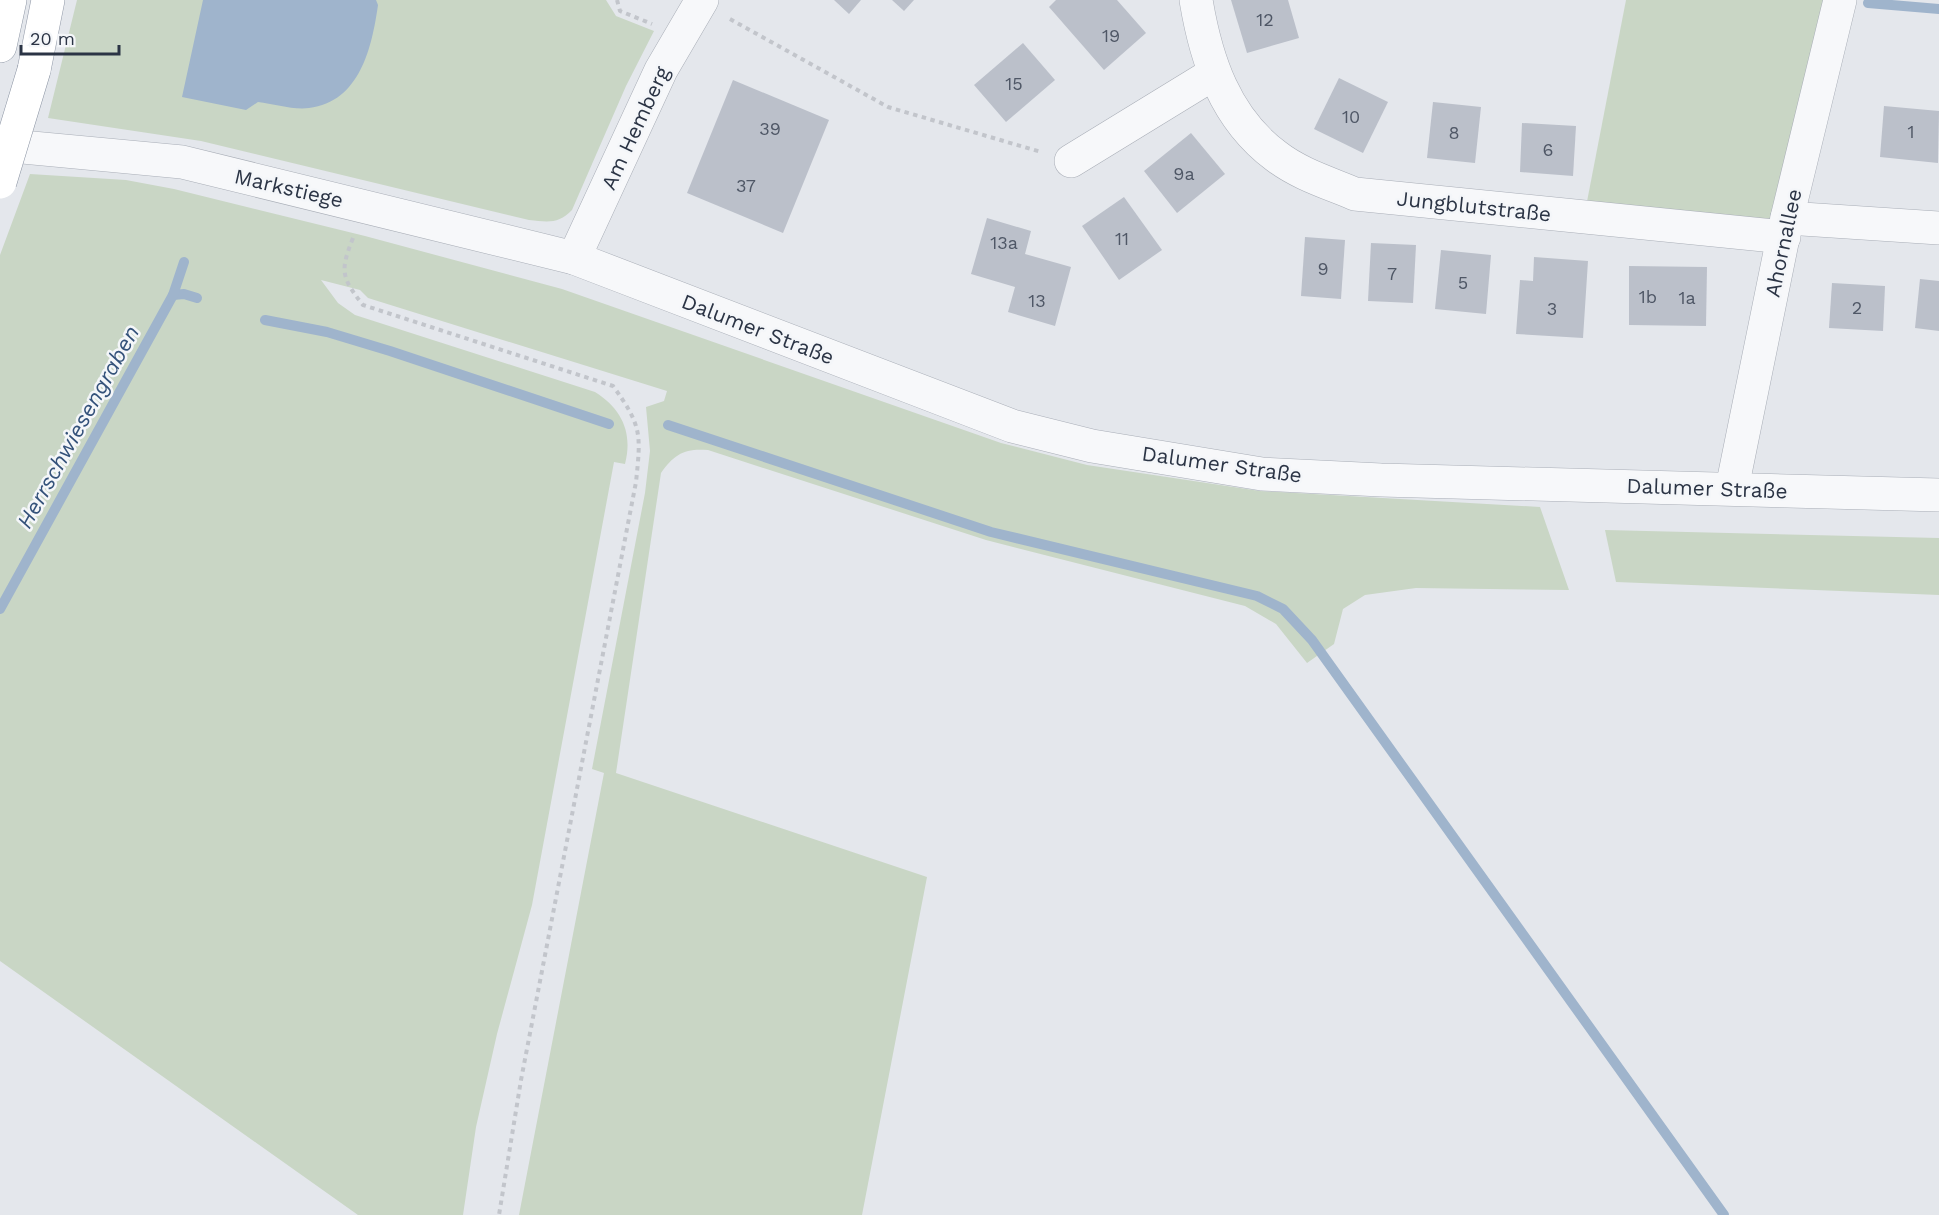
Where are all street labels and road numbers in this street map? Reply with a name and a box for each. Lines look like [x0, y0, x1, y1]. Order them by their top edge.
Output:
street label: Am Hemberg [596, 62, 675, 194]
street label: Markstiege [232, 163, 346, 213]
street label: Jungblutstraße [1395, 185, 1553, 227]
street label: Ahornallee [1759, 187, 1807, 299]
street label: Dalumer Straße [678, 288, 838, 370]
street label: Dalumer Straße [1140, 440, 1304, 488]
street label: Dalumer Straße [1626, 473, 1788, 503]

